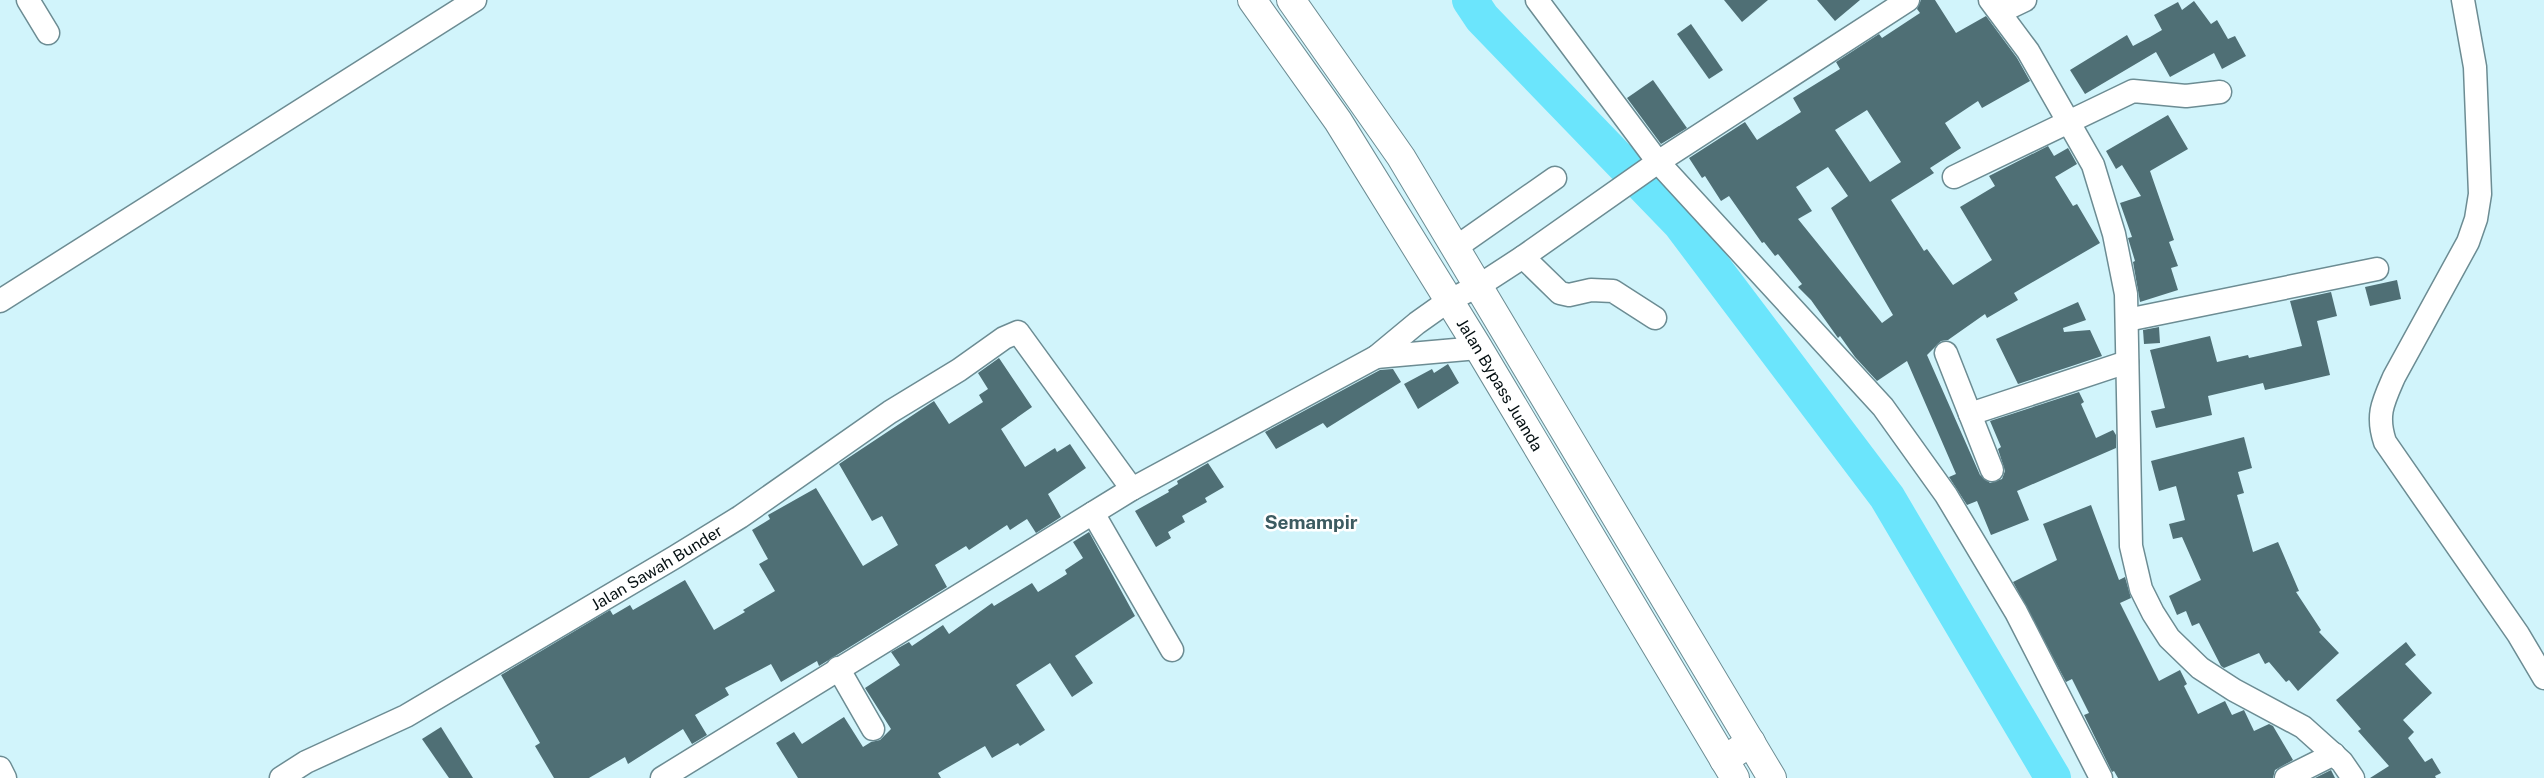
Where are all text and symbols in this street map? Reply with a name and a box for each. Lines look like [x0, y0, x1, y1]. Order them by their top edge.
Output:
street label: Jalan Bypass Juanda [1453, 315, 1547, 455]
district label: Semampir [1264, 511, 1358, 533]
street label: Jalan Sawah Bunder [588, 521, 726, 614]

